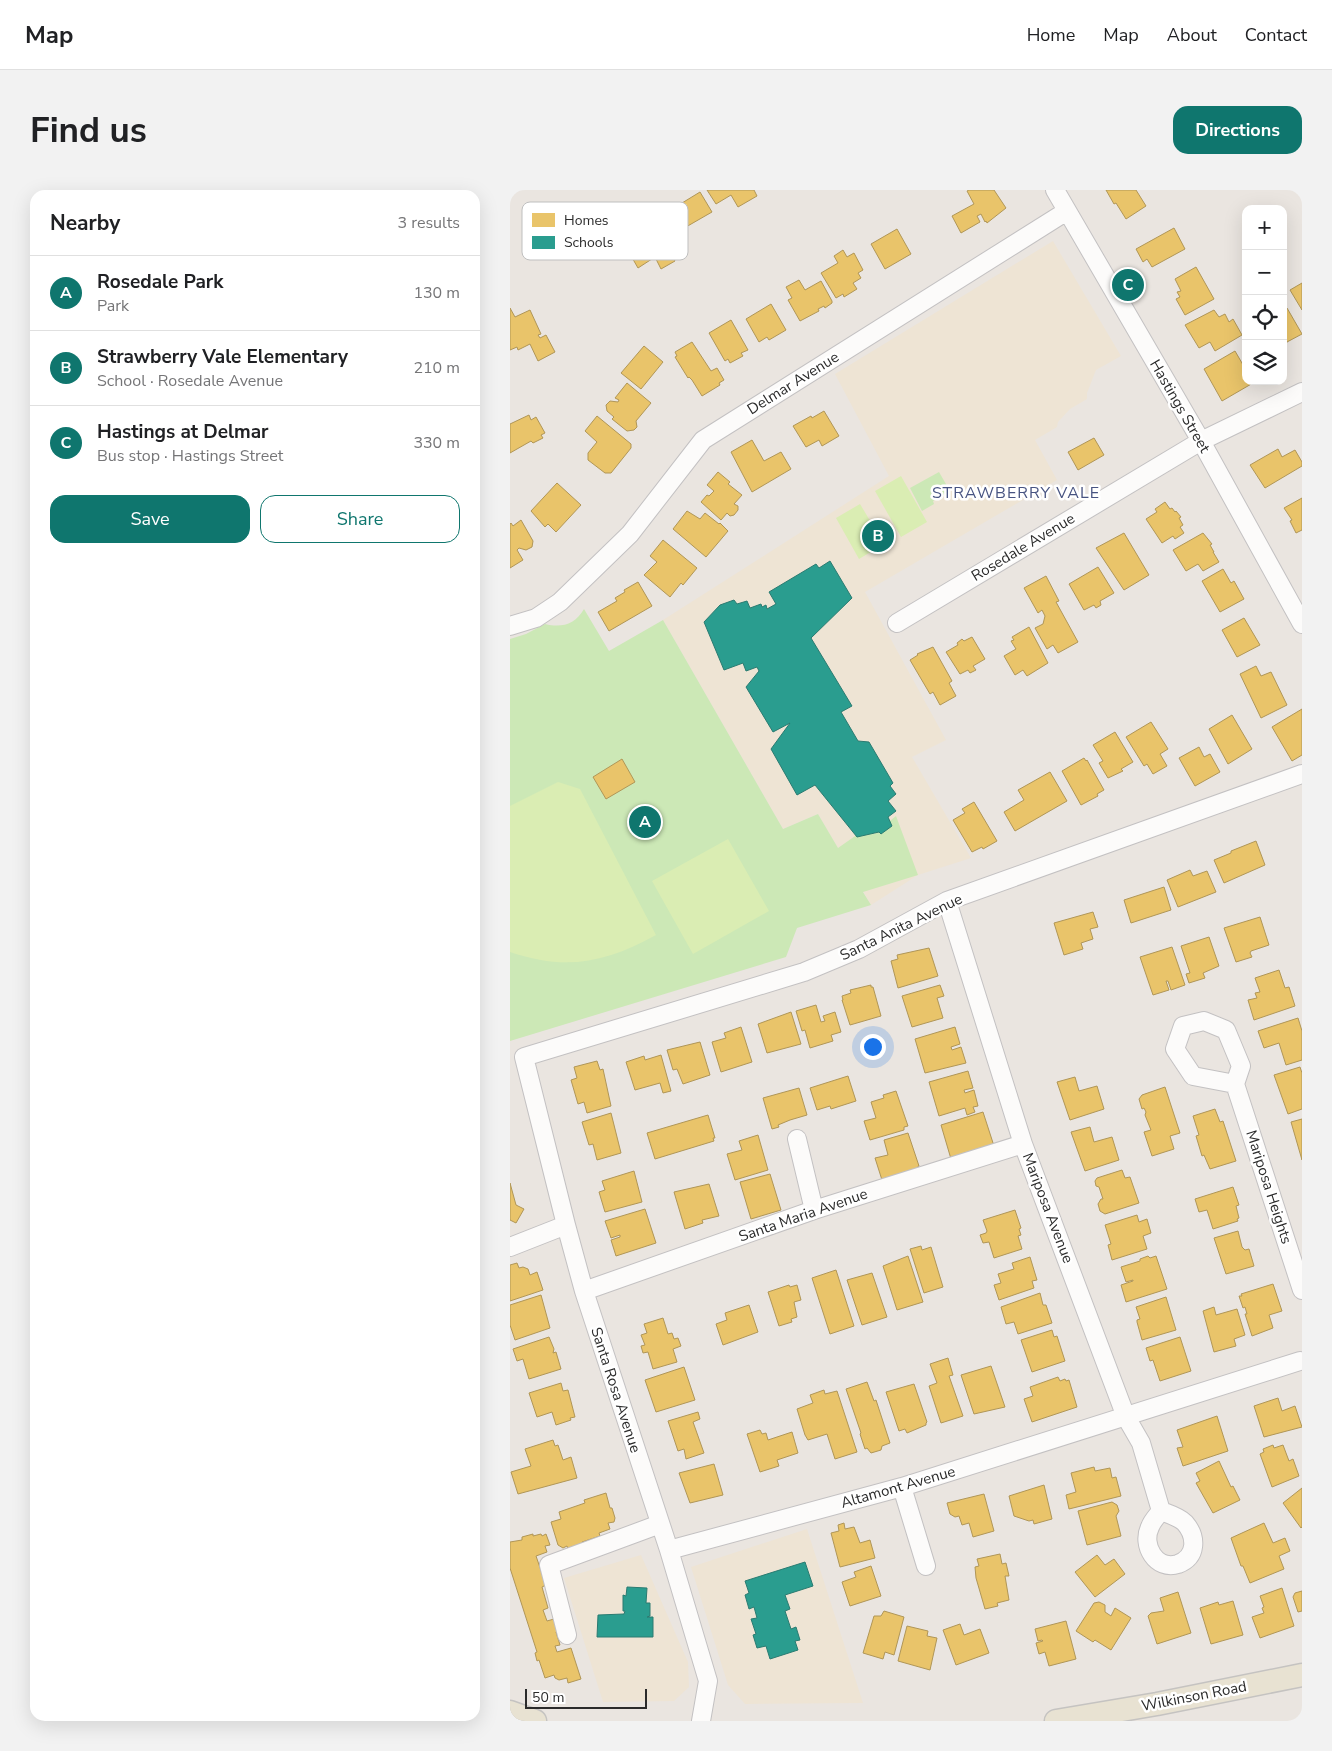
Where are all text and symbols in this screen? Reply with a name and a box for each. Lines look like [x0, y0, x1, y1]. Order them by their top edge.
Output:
text: Map [25, 19, 73, 51]
text: Home [1027, 23, 1075, 47]
text: Map [1103, 23, 1139, 47]
text: About [1167, 23, 1217, 47]
text: Contact [1245, 23, 1307, 47]
button: Directions [1173, 106, 1302, 154]
text: Find us [30, 107, 147, 154]
legend [522, 202, 688, 260]
map controls [1242, 205, 1287, 385]
button: + [1242, 205, 1287, 250]
text: Nearby [50, 209, 120, 237]
text: Homes [564, 211, 609, 230]
text: 3 results [398, 212, 460, 234]
text: Schools [564, 233, 614, 252]
button: − [1242, 250, 1287, 295]
pin: C [1112, 266, 1144, 304]
text: Rosedale Park [97, 269, 223, 295]
text: A [60, 282, 72, 304]
text: 130 m [413, 282, 460, 304]
text: Park [97, 295, 129, 317]
button: locate [1242, 295, 1287, 340]
button: layers [1242, 340, 1287, 385]
text: Strawberry Vale Elementary [97, 344, 348, 370]
street label: Delmar Avenue [743, 347, 843, 419]
street label: Hastings Street [1145, 356, 1215, 457]
text: B [60, 357, 72, 379]
text: 210 m [413, 357, 460, 379]
text: School · Rosedale Avenue [97, 370, 283, 392]
text: Hastings at Delmar [97, 419, 269, 445]
text: C [61, 432, 71, 454]
text: 330 m [413, 432, 460, 454]
text: Bus stop · Hastings Street [97, 445, 283, 467]
district label: STRAWBERRY VALE [932, 482, 1100, 504]
button: Save [50, 495, 250, 543]
button: Share [260, 495, 460, 543]
street label: Rosedale Avenue [968, 508, 1078, 586]
pin: B [862, 517, 894, 555]
pin: A [629, 803, 661, 841]
street label: Santa Anita Avenue [836, 889, 966, 965]
your location [860, 1034, 886, 1060]
street label: Mariposa Heights [1241, 1128, 1297, 1246]
street label: Mariposa Avenue [1018, 1150, 1078, 1266]
street label: Santa Maria Avenue [736, 1184, 870, 1246]
street label: Santa Rosa Avenue [586, 1325, 646, 1455]
street label: Altamont Avenue [838, 1461, 958, 1513]
street label: Wilkinson Road [1140, 1676, 1248, 1716]
scale bar [525, 1686, 648, 1709]
text: 50 m [532, 1688, 564, 1707]

